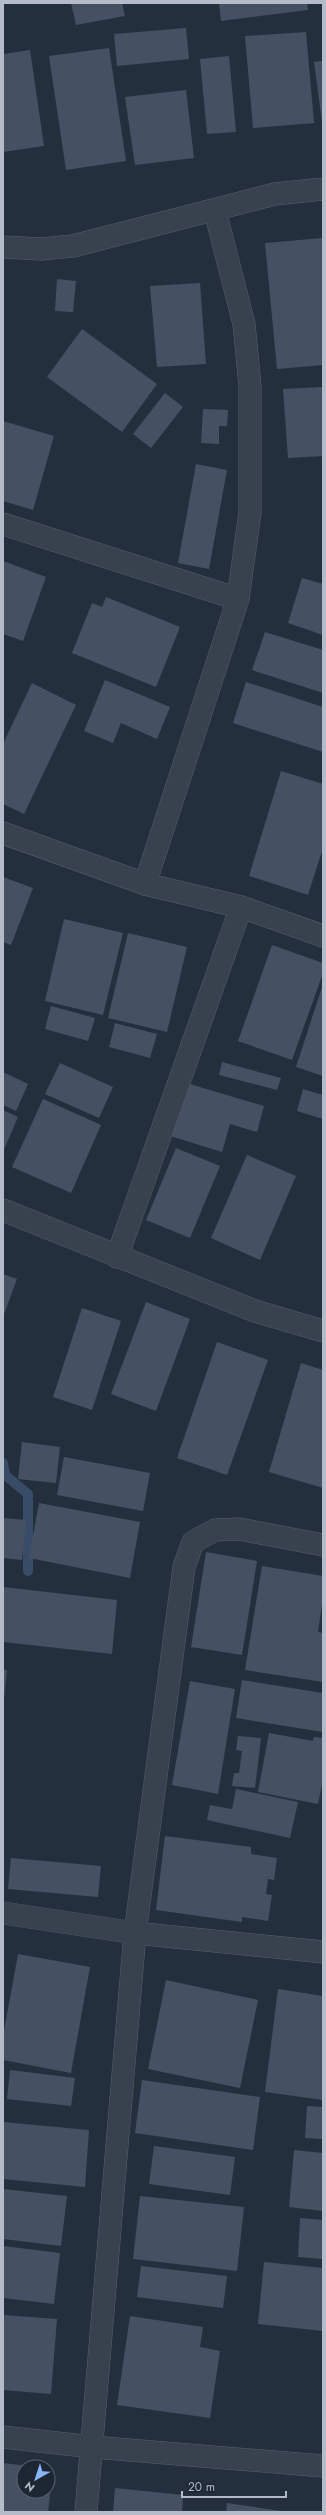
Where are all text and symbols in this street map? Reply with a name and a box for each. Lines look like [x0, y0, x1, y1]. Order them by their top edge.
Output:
north arrow [16, 2459, 56, 2499]
scale bar [182, 2473, 286, 2499]
text: N [21, 2478, 38, 2496]
text: 20 m [188, 2478, 215, 2496]

